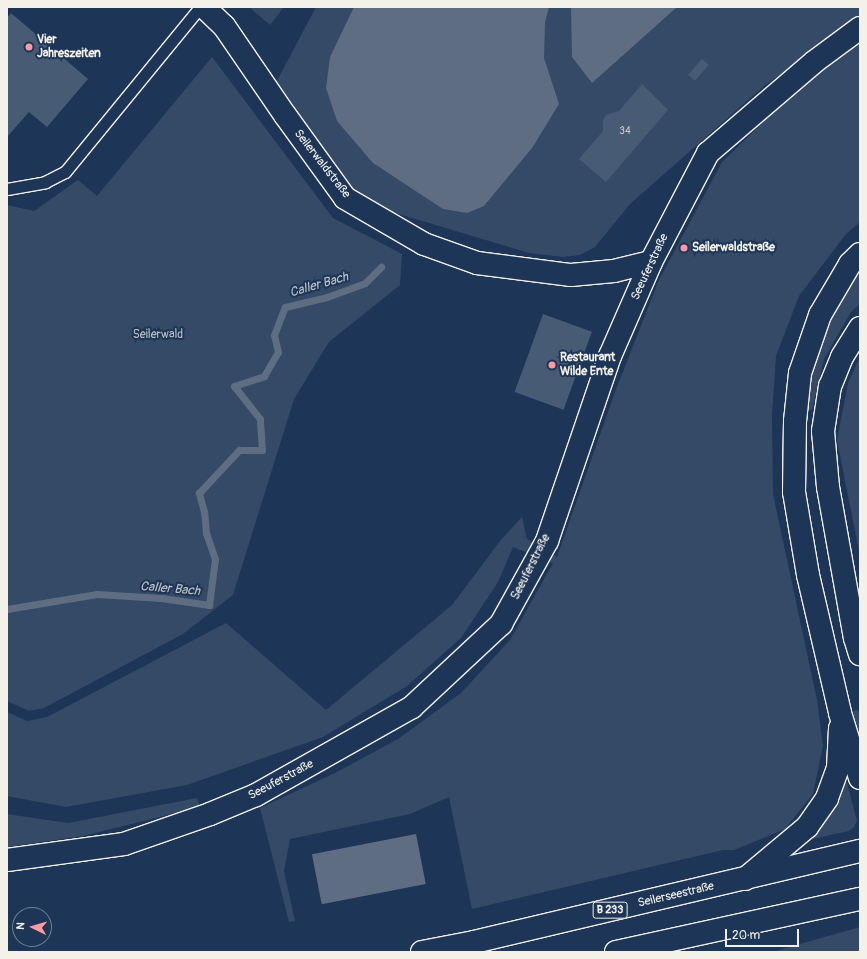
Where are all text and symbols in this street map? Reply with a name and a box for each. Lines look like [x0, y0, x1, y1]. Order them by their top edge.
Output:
place label: Vier Jahreszeiten [37, 33, 101, 61]
marker: Vier Jahreszeiten [24, 42, 34, 52]
house number: 34 [619, 126, 631, 138]
street label: Seilerwaldstraße [291, 127, 353, 201]
street label: Seeuferstraße [628, 231, 672, 303]
place label: Seilerwaldstraße [692, 241, 775, 255]
marker: Seilerwaldstraße [679, 243, 689, 253]
water label: Caller Bach [288, 269, 350, 301]
park label: Seilerwald [133, 328, 183, 342]
place label: Restaurant Wilde Ente [560, 351, 615, 379]
marker: Restaurant Wilde Ente [547, 360, 557, 370]
street label: Seeuferstraße [508, 532, 554, 602]
water label: Caller Bach [139, 579, 201, 599]
street label: Seeuferstraße [246, 757, 316, 803]
street label: Seilerseestraße [636, 879, 716, 911]
road number: B 233 [592, 901, 628, 919]
north arrow [12, 907, 52, 947]
scale bar [727, 921, 801, 947]
text: N [14, 922, 27, 930]
text: 20 m [732, 928, 760, 943]

